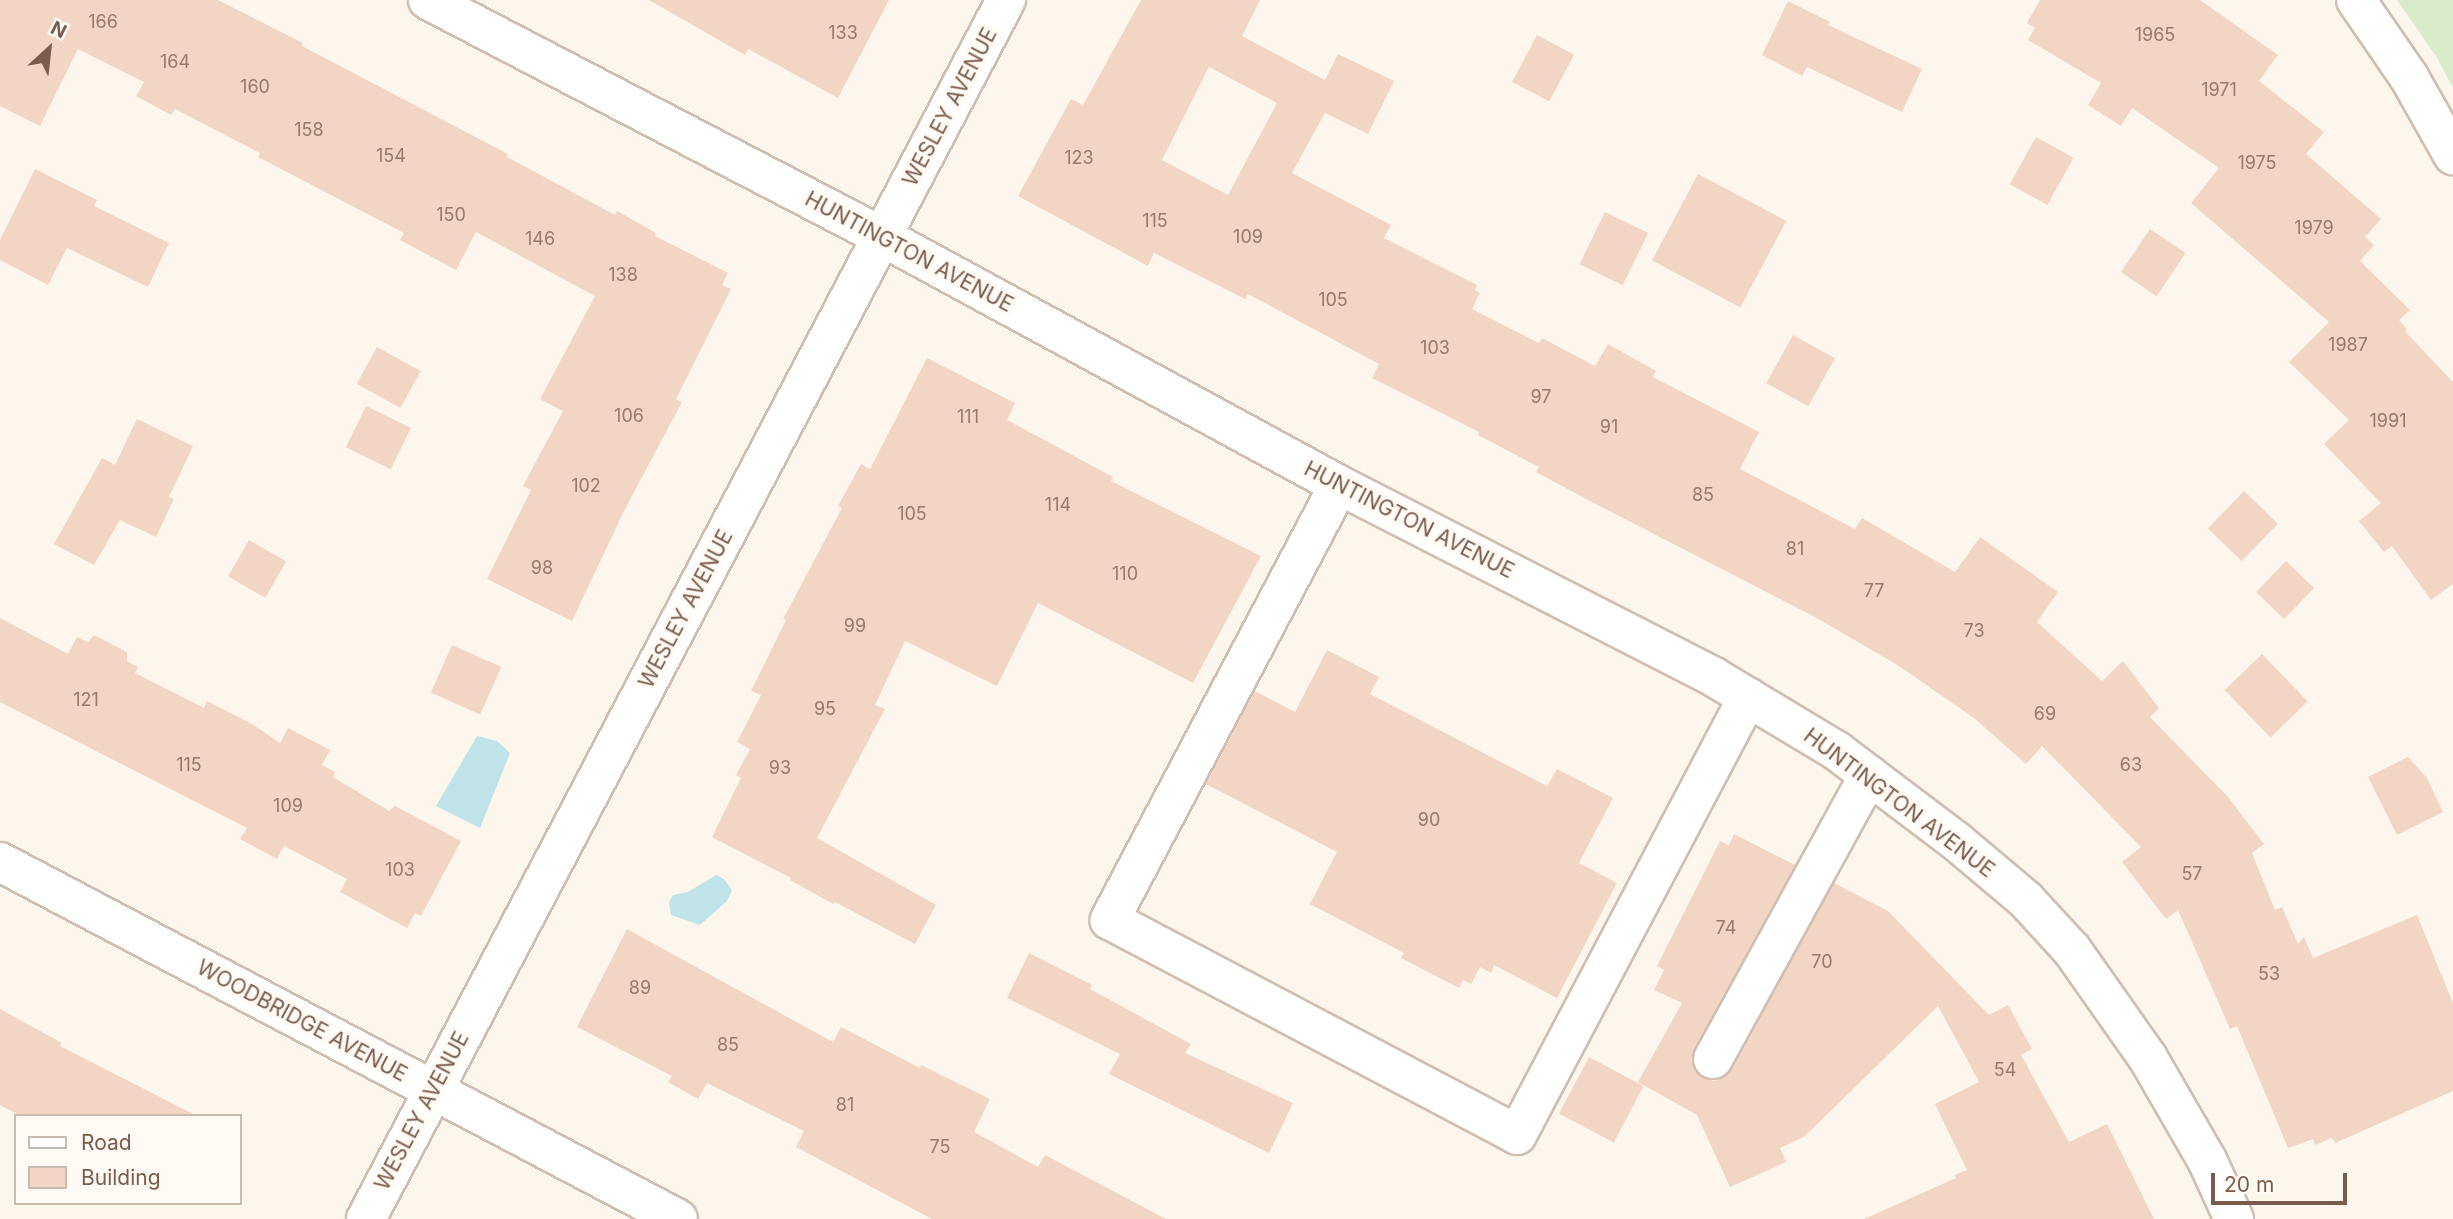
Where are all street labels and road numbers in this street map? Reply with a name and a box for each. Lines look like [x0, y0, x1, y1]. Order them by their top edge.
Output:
street label: WESLEY AVENUE [898, 24, 1002, 190]
street label: HUNTINGTON AVENUE [801, 186, 1017, 318]
street label: HUNTINGTON AVENUE [1300, 456, 1518, 584]
street label: WESLEY AVENUE [634, 526, 738, 692]
street label: HUNTINGTON AVENUE [1799, 723, 1999, 883]
street label: WOODBRIDGE AVENUE [193, 955, 411, 1087]
street label: WESLEY AVENUE [370, 1028, 474, 1194]

